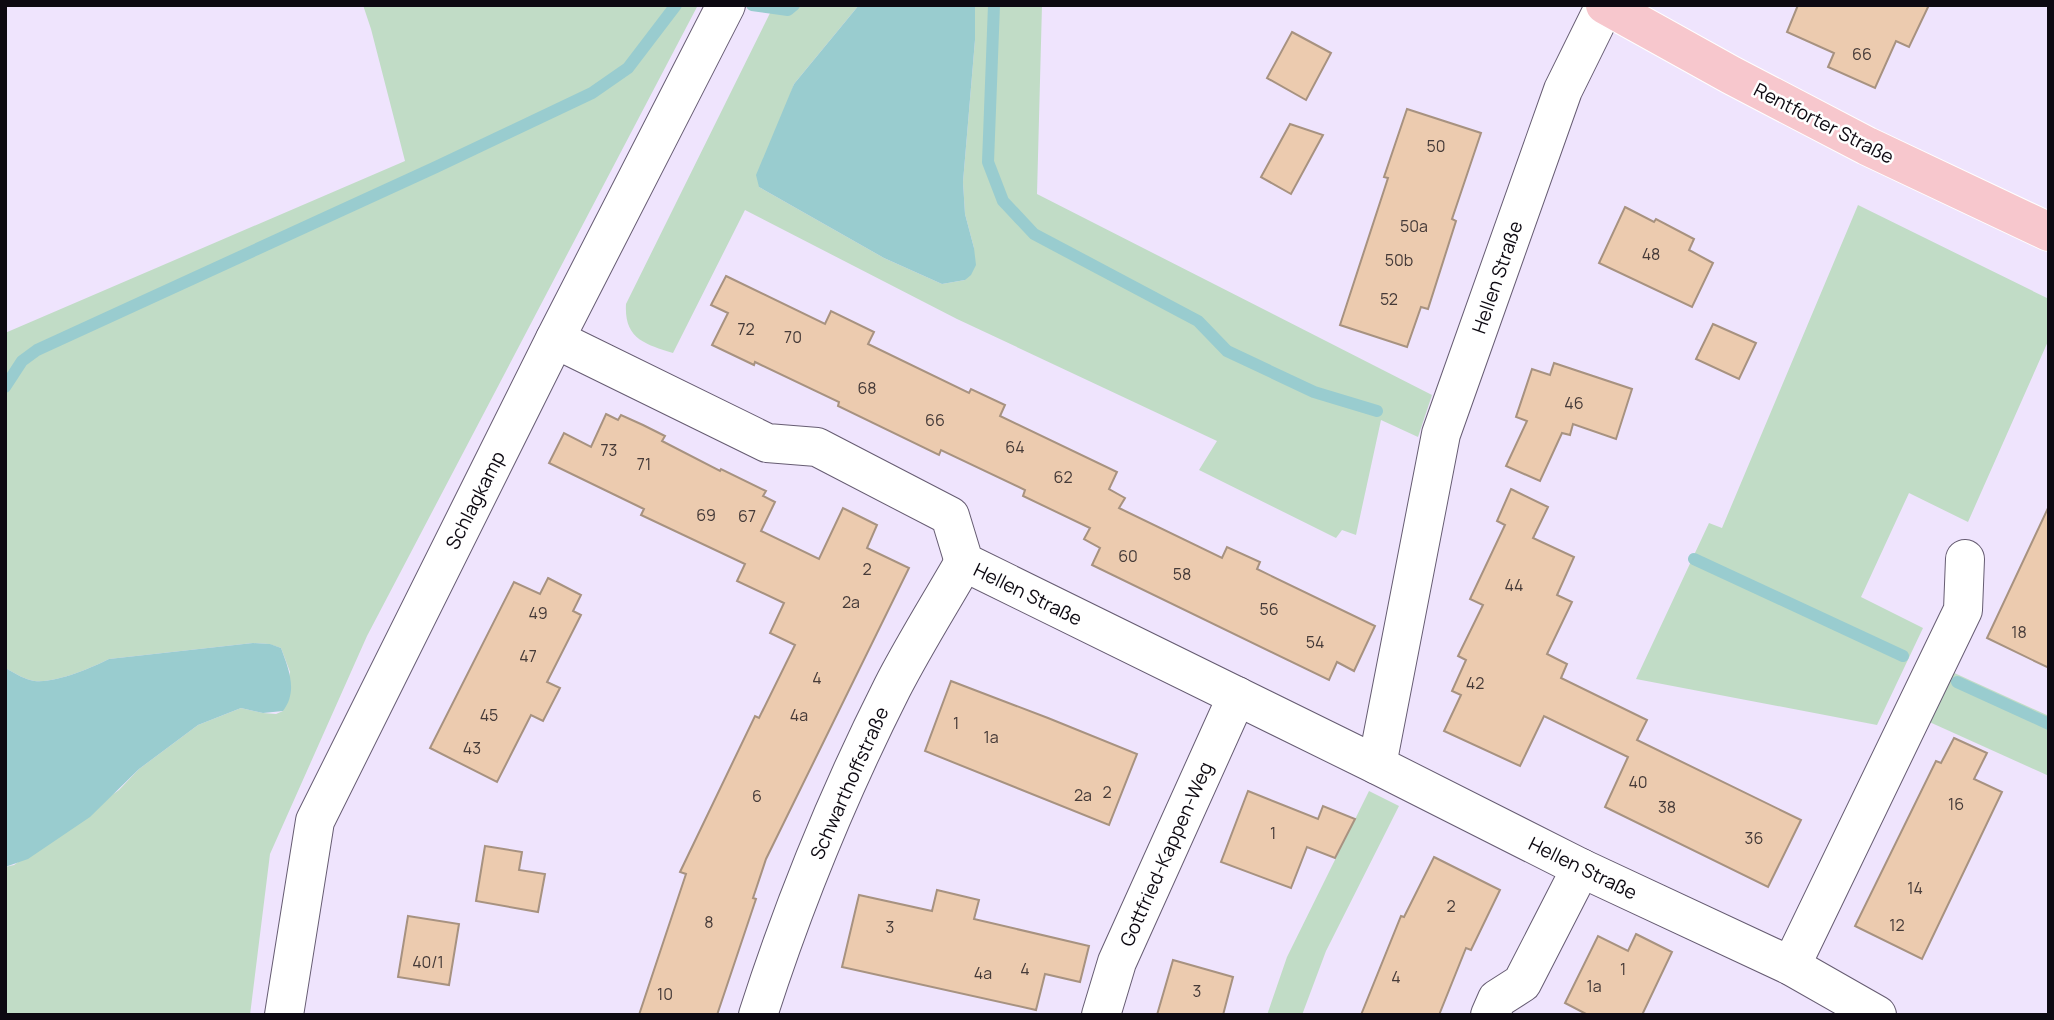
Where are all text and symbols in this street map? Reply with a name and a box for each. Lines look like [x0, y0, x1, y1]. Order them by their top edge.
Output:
house number: 66 [1852, 43, 1872, 65]
street label: Rentforter Straße [1750, 76, 1898, 170]
house number: 50 [1427, 135, 1446, 157]
house number: 50a [1400, 215, 1428, 237]
street label: Hellen Straße [1466, 217, 1528, 337]
house number: 48 [1642, 243, 1660, 265]
house number: 50b [1385, 249, 1413, 271]
house number: 52 [1380, 288, 1398, 310]
house number: 72 [737, 318, 755, 340]
house number: 70 [784, 326, 802, 348]
house number: 68 [857, 377, 877, 399]
house number: 46 [1564, 392, 1584, 414]
house number: 66 [925, 409, 945, 431]
house number: 64 [1005, 436, 1025, 458]
house number: 73 [601, 439, 617, 461]
street label: Schlagkamp [439, 446, 511, 554]
house number: 71 [637, 453, 651, 475]
house number: 62 [1053, 466, 1073, 488]
house number: 69 [696, 504, 716, 526]
house number: 67 [738, 505, 756, 527]
house number: 60 [1118, 545, 1138, 567]
street label: Hellen Straße [969, 557, 1087, 631]
house number: 2 [862, 558, 872, 580]
house number: 58 [1173, 563, 1191, 585]
house number: 44 [1504, 574, 1524, 596]
house number: 2a [842, 591, 860, 613]
house number: 56 [1259, 598, 1279, 620]
house number: 49 [528, 602, 548, 624]
house number: 18 [2011, 621, 2027, 643]
house number: 54 [1306, 631, 1324, 653]
house number: 47 [519, 645, 537, 667]
house number: 4 [812, 667, 822, 689]
house number: 42 [1466, 672, 1484, 694]
street label: Schwarthoffstraße [804, 702, 894, 864]
house number: 45 [480, 704, 498, 726]
house number: 4a [790, 704, 808, 726]
house number: 1 [953, 712, 959, 734]
house number: 1a [983, 726, 999, 748]
house number: 43 [463, 737, 481, 759]
street label: Gottfried-Kappen-Weg [1114, 758, 1218, 950]
house number: 40 [1628, 771, 1648, 793]
house number: 2 [1102, 781, 1112, 803]
house number: 2a [1074, 784, 1092, 806]
house number: 6 [752, 785, 762, 807]
house number: 16 [1948, 793, 1964, 815]
house number: 38 [1658, 796, 1676, 818]
house number: 1 [1270, 822, 1276, 844]
house number: 36 [1745, 827, 1763, 849]
street label: Hellen Straße [1524, 831, 1642, 905]
house number: 14 [1907, 877, 1923, 899]
house number: 2 [1446, 895, 1456, 917]
house number: 8 [704, 911, 714, 933]
house number: 12 [1889, 914, 1905, 936]
house number: 3 [886, 916, 894, 938]
house number: 40/1 [412, 951, 444, 973]
house number: 4 [1020, 958, 1030, 980]
house number: 1 [1620, 958, 1626, 980]
house number: 4a [974, 962, 992, 984]
house number: 4 [1391, 966, 1401, 988]
house number: 1a [1586, 975, 1602, 997]
house number: 3 [1193, 980, 1201, 1002]
house number: 10 [657, 983, 673, 1005]

